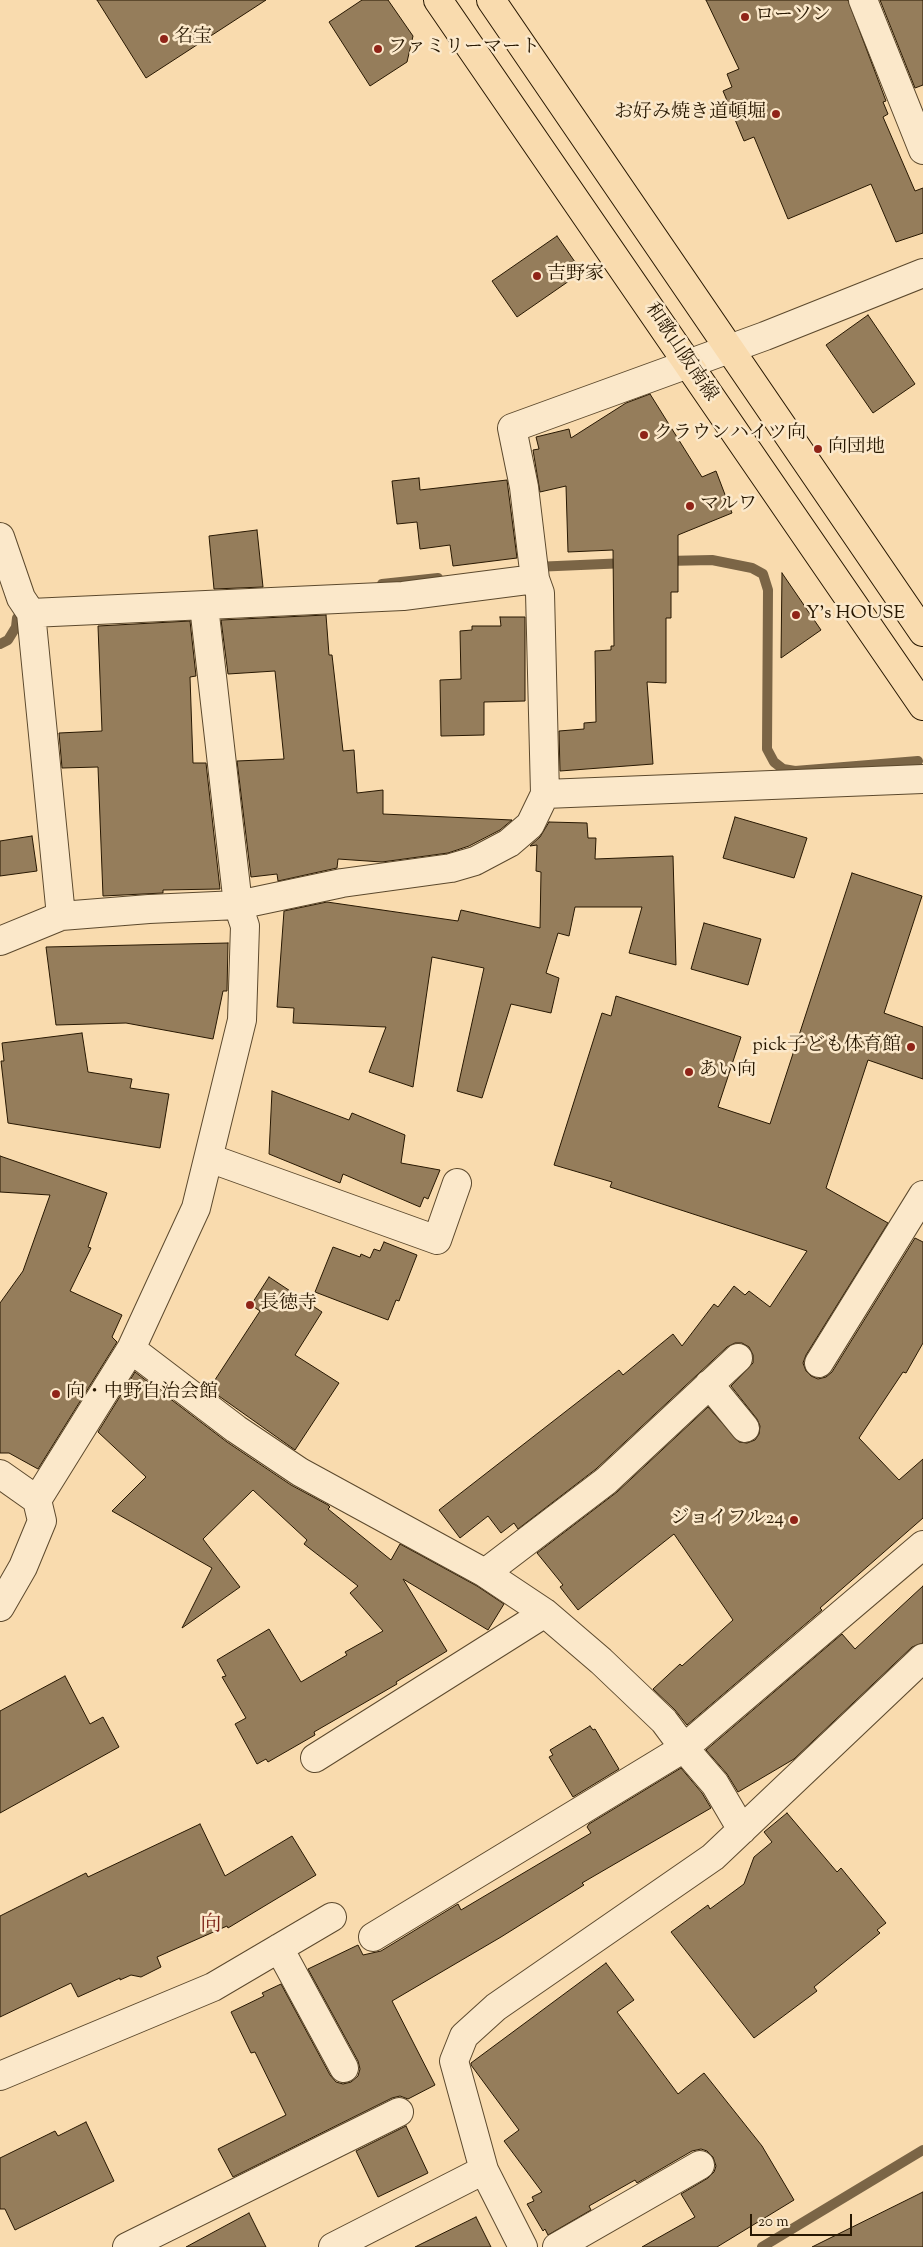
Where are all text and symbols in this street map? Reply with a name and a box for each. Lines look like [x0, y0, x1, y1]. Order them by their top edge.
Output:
place label: ローソン [755, 6, 831, 28]
marker: ローソン [739, 11, 751, 23]
place label: 名宝 [174, 28, 212, 50]
marker: 名宝 [158, 33, 170, 45]
place label: ファミリーマート [388, 38, 540, 60]
marker: ファミリーマート [372, 43, 384, 55]
place label: お好み焼き道頓堀 [614, 103, 766, 125]
marker: お好み焼き道頓堀 [770, 108, 782, 120]
place label: 吉野家 [547, 265, 604, 287]
marker: 吉野家 [531, 270, 543, 282]
street label: 和歌山阪南線 [639, 299, 721, 407]
place label: クラウンハイツ向 [654, 424, 806, 446]
marker: クラウンハイツ向 [638, 429, 650, 441]
place label: 向団地 [828, 438, 885, 460]
marker: 向団地 [812, 443, 824, 455]
place label: マルワ [700, 495, 757, 517]
marker: マルワ [684, 500, 696, 512]
place label: Y's HOUSE [806, 604, 905, 626]
marker: Y's HOUSE [790, 609, 802, 621]
place label: pick子ども体育館 [752, 1036, 901, 1058]
marker: pick子ども体育館 [905, 1041, 917, 1053]
place label: あい向 [699, 1061, 756, 1083]
marker: あい向 [683, 1066, 695, 1078]
place label: 長徳寺 [260, 1294, 317, 1316]
marker: 長徳寺 [244, 1299, 256, 1311]
place label: 向・中野自治会館 [66, 1383, 218, 1405]
marker: 向・中野自治会館 [50, 1388, 62, 1400]
place label: ジョイフル24 [671, 1509, 784, 1531]
marker: ジョイフル24 [788, 1514, 800, 1526]
district label: 向 [201, 1913, 221, 1939]
scale bar [753, 2204, 856, 2236]
text: 20 m [758, 2212, 789, 2233]

